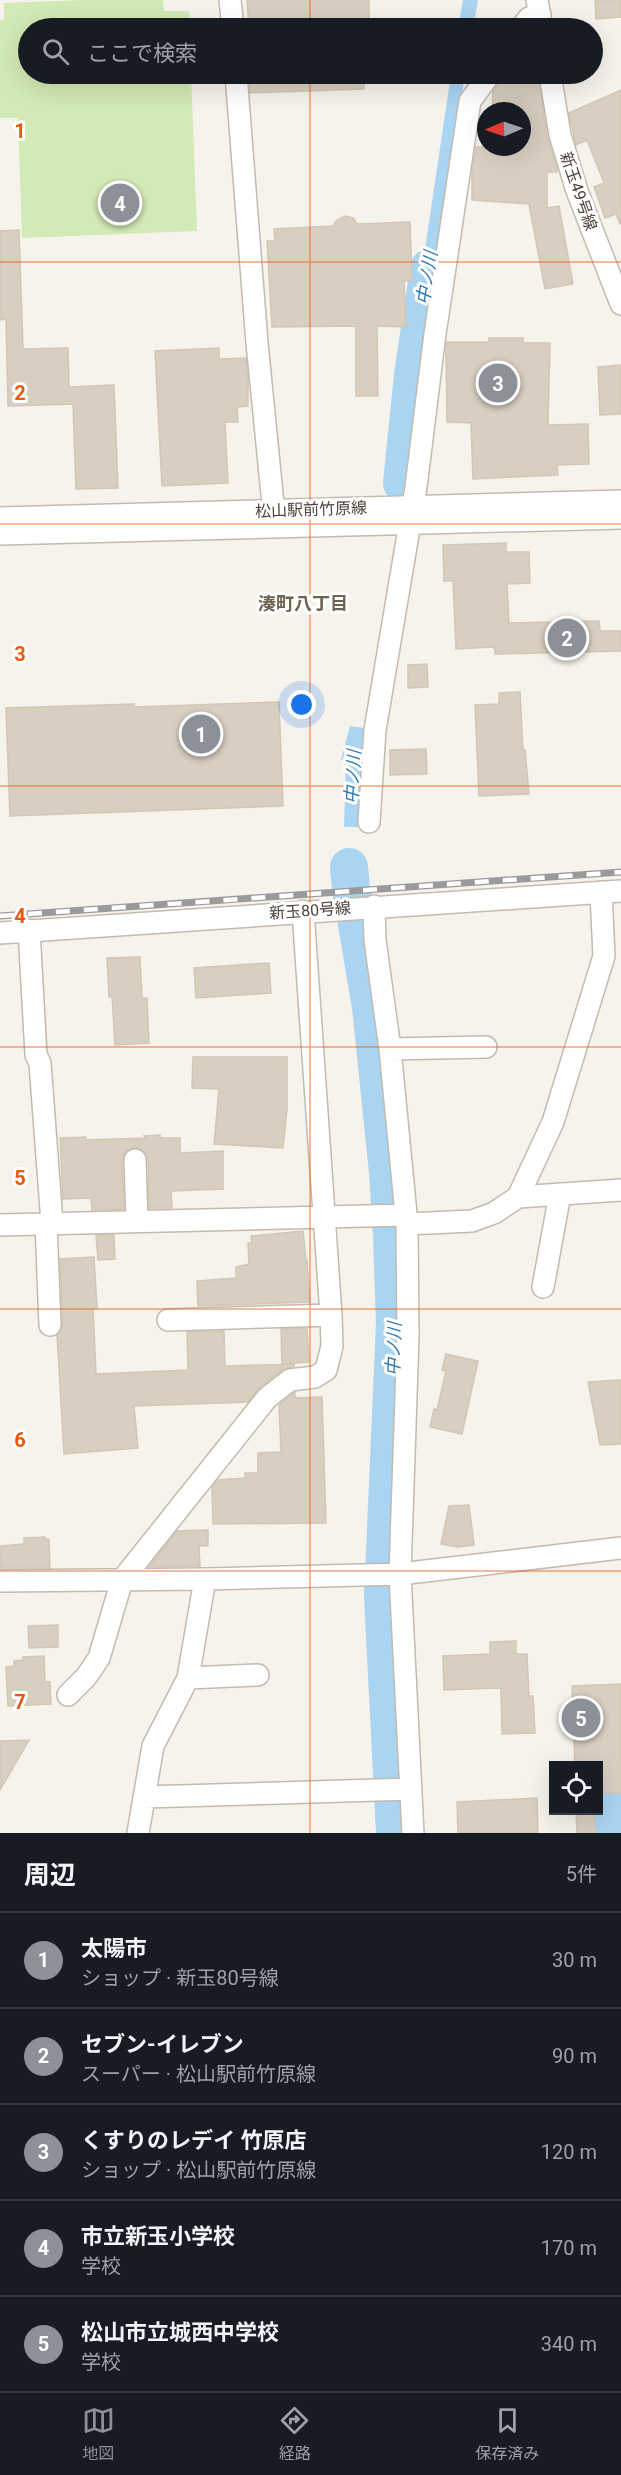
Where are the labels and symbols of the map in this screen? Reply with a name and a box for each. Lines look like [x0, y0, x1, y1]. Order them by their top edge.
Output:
north arrow [477, 102, 531, 156]
text: 1 [14, 119, 26, 143]
street label: 新玉49号線 [556, 149, 601, 233]
pin: 4 [100, 180, 140, 226]
water label: 中ノ川 [412, 248, 441, 306]
pin: 3 [478, 360, 518, 406]
text: 2 [14, 381, 26, 405]
street label: 松山駅前竹原線 [255, 498, 367, 521]
district label: 湊町八丁目 [258, 593, 348, 614]
pin: 2 [548, 616, 586, 660]
text: 3 [14, 642, 26, 666]
your location [287, 690, 316, 719]
pin: 1 [182, 712, 220, 756]
water label: 中ノ川 [341, 747, 365, 804]
street label: 新玉80号線 [268, 898, 352, 923]
text: 4 [14, 904, 26, 928]
text: 5 [14, 1166, 26, 1190]
water label: 中ノ川 [382, 1320, 405, 1376]
text: 6 [14, 1428, 26, 1452]
text: 7 [14, 1690, 26, 1714]
pin: 5 [562, 1696, 600, 1740]

